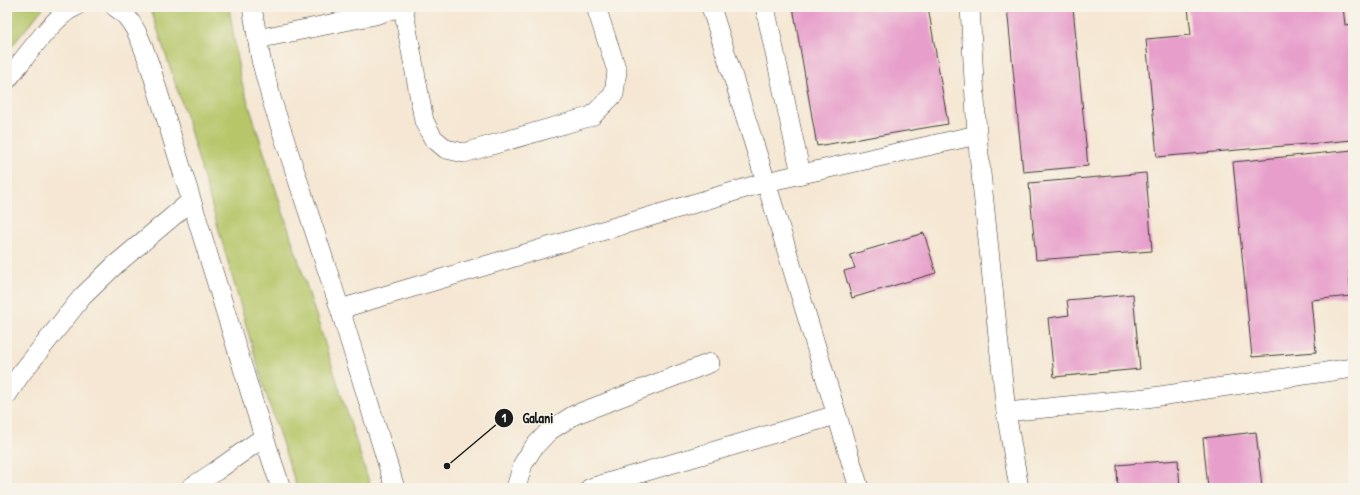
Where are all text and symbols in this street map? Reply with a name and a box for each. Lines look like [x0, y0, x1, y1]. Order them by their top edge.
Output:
callout: Galani [494, 405, 561, 431]
text: Galani [523, 408, 553, 427]
text: 1 [502, 409, 507, 426]

